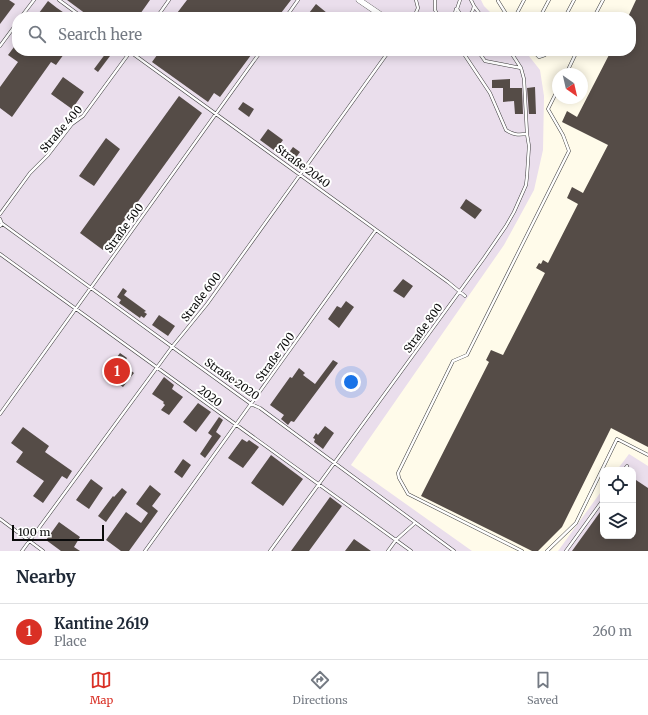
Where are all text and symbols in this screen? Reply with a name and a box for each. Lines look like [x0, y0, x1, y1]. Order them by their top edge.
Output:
search box [12, 12, 636, 56]
icon: search [26, 23, 48, 45]
text: Search here [58, 25, 142, 44]
north arrow [552, 68, 588, 104]
street label: Straße 400 [37, 102, 85, 156]
street label: Straße 2040 [273, 141, 333, 191]
street label: Straße 500 [101, 201, 147, 255]
street label: Straße 600 [178, 270, 224, 324]
street label: Straße 800 [400, 300, 446, 356]
street label: Straße 700 [252, 330, 298, 384]
street label: Straße 2020 [202, 355, 262, 403]
pin: 1 [104, 356, 130, 386]
your location [341, 372, 361, 392]
street label: 2020 [195, 383, 225, 409]
map controls [600, 467, 636, 539]
button: locate [600, 467, 636, 503]
button: layers [600, 503, 636, 539]
scale bar [12, 523, 104, 542]
text: 100 m [18, 525, 50, 539]
text: Nearby [16, 566, 76, 588]
text: Kantine 2619 [54, 614, 149, 633]
text: 1 [26, 623, 32, 640]
text: 260 m [592, 623, 632, 640]
text: Place [54, 633, 87, 650]
tab: Map [90, 669, 113, 707]
tab: Directions [293, 669, 348, 707]
tab: Saved [527, 669, 558, 707]

